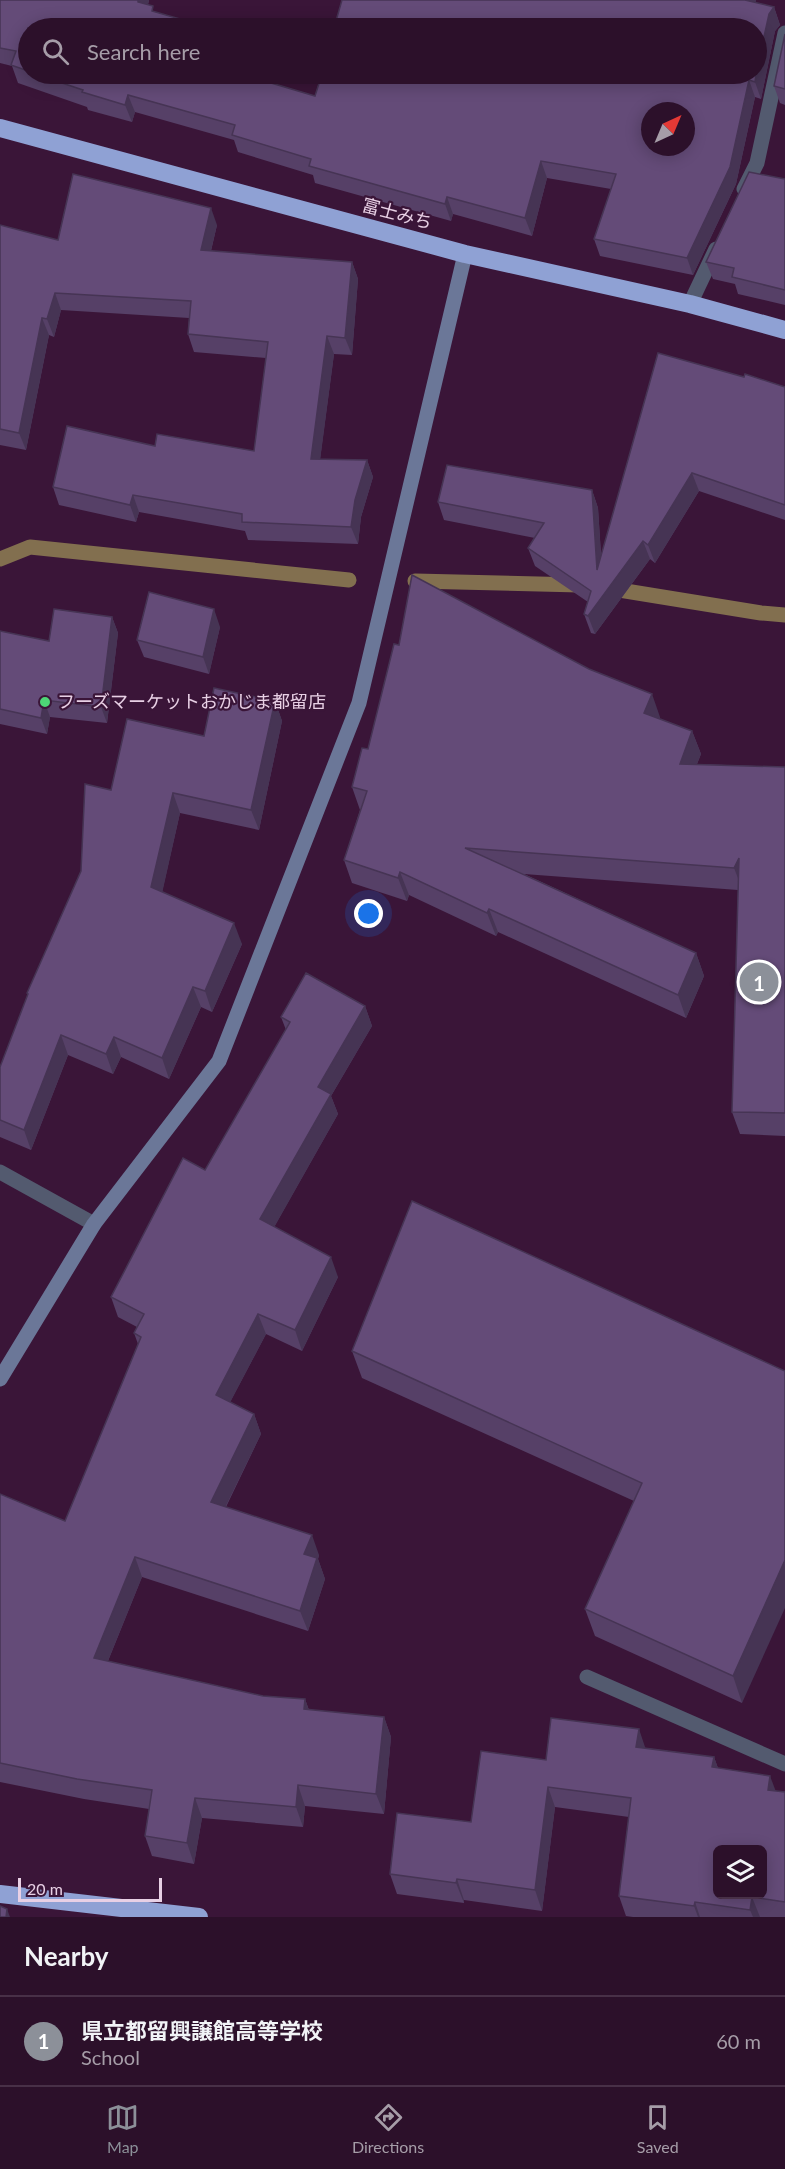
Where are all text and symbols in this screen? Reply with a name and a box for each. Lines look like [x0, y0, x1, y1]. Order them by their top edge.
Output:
search box [18, 18, 767, 84]
icon: search [39, 35, 72, 68]
text: Search here [87, 38, 200, 65]
north arrow [641, 102, 695, 156]
street label: 富士みち [360, 193, 435, 233]
place label: フーズマーケットおかじま都留店 [57, 690, 326, 712]
marker: フーズマーケットおかじま都留店 [38, 695, 52, 709]
your location [354, 899, 383, 928]
pin: 1 [740, 960, 778, 1004]
map controls [713, 1845, 767, 1899]
button: layers [713, 1845, 767, 1899]
scale bar [18, 1875, 162, 1902]
text: 20 m [27, 1879, 63, 1898]
text: Nearby [24, 1940, 109, 1972]
text: 県立都留興譲館高等学校 [81, 2017, 323, 2044]
text: 1 [38, 2029, 49, 2053]
text: 60 m [716, 2029, 761, 2053]
text: School [81, 2045, 140, 2069]
tab: Map [106, 2101, 139, 2156]
tab: Directions [352, 2101, 424, 2156]
tab: Saved [637, 2101, 679, 2156]

